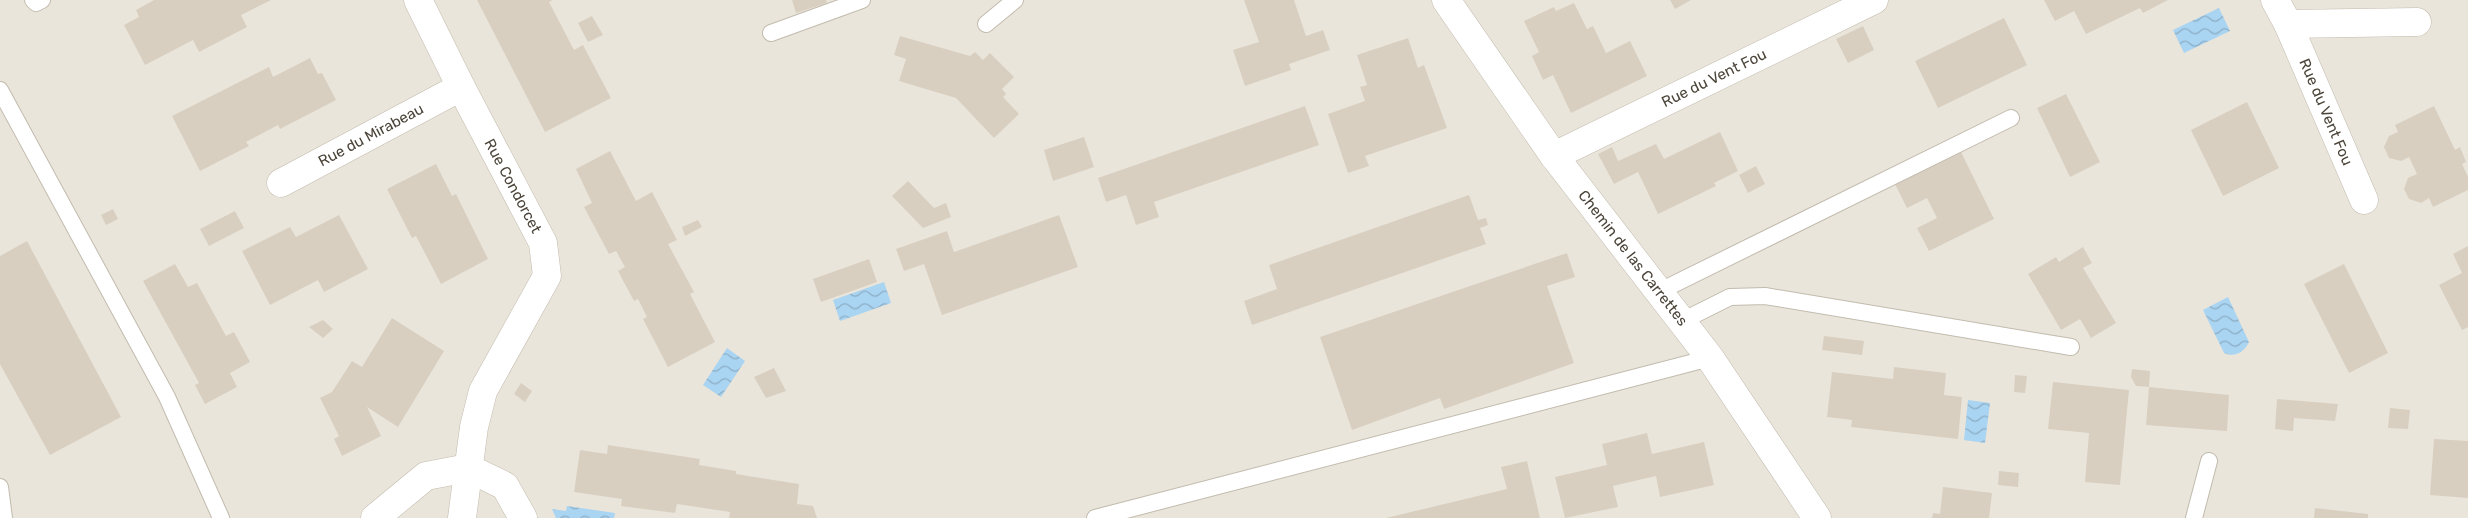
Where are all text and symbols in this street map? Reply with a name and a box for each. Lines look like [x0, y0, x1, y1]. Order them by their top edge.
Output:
street label: Rue du Vent Fou [1659, 45, 1769, 111]
street label: Rue du Vent Fou [2295, 56, 2357, 168]
street label: Rue du Mirabeau [315, 100, 427, 170]
street label: Rue Condorcet [481, 136, 545, 236]
street label: Chemin de las Carrettes [1574, 187, 1692, 330]

